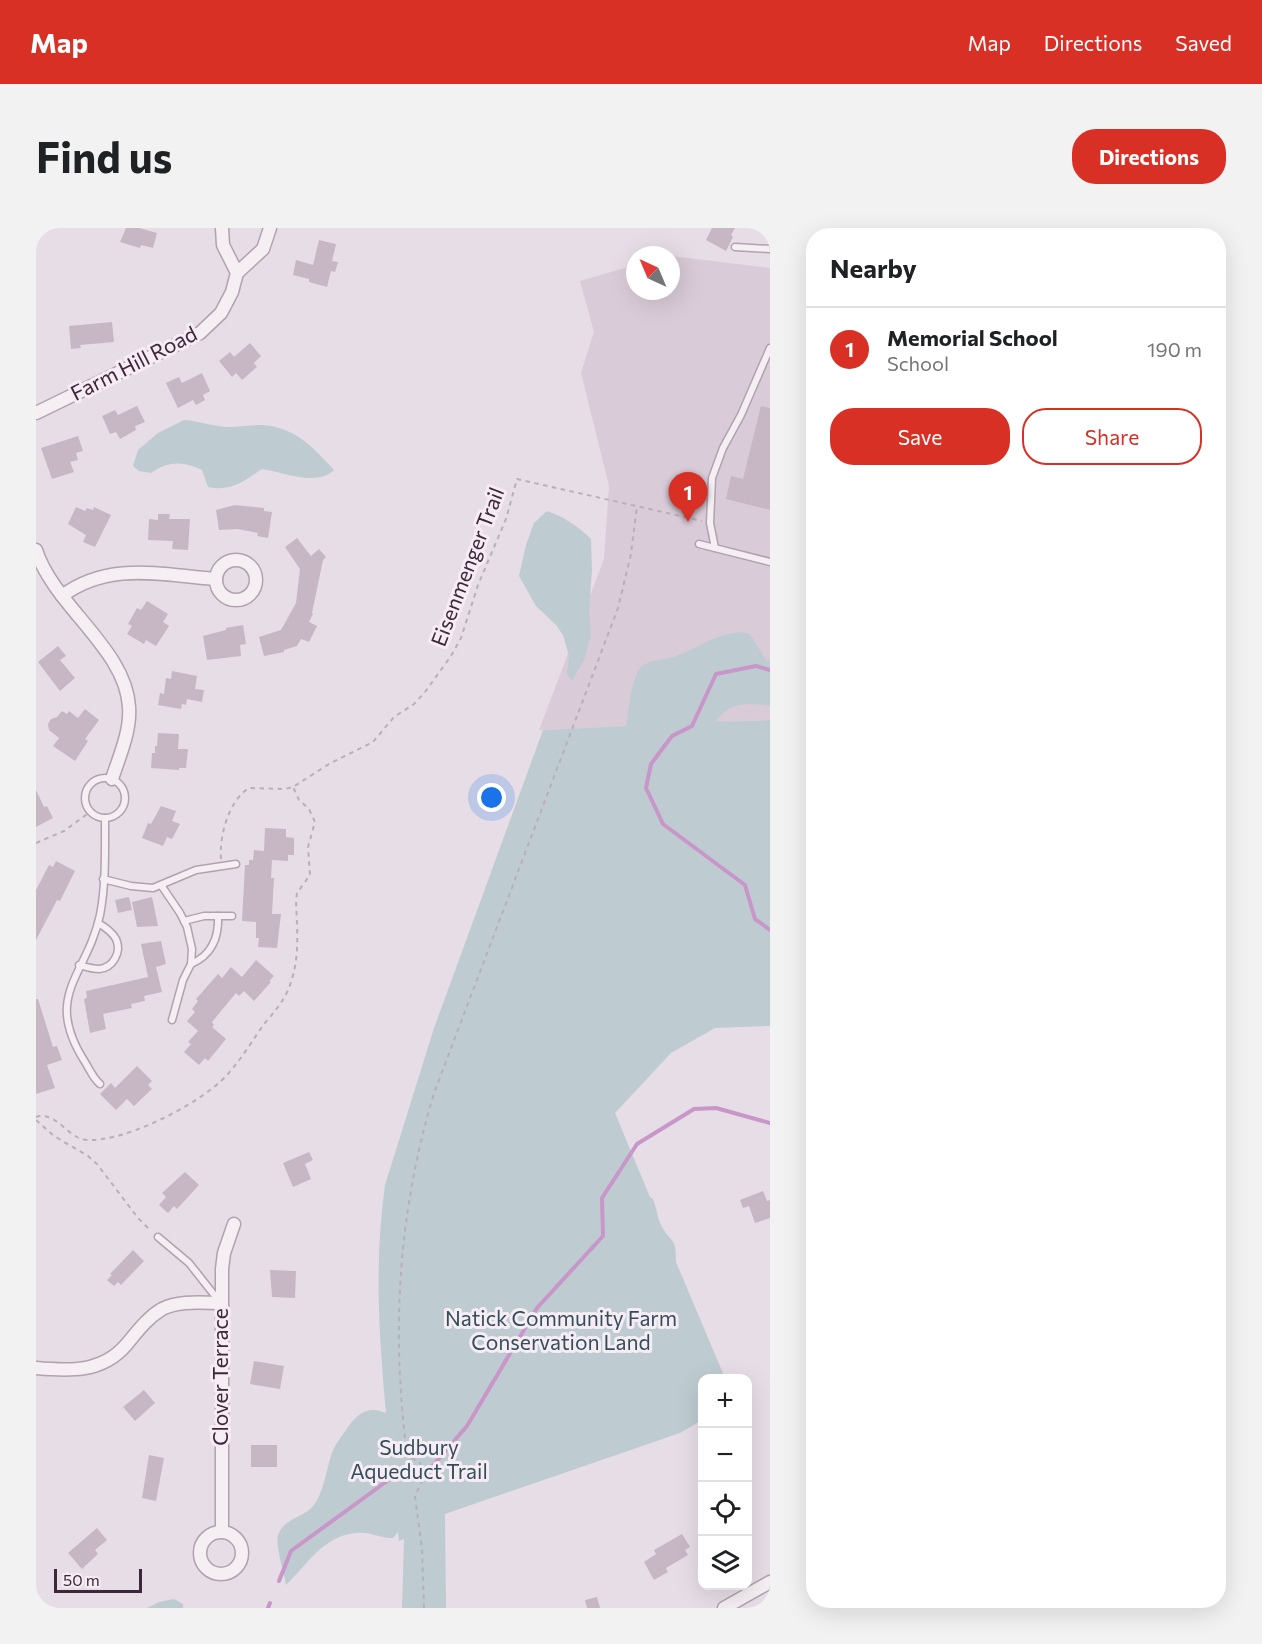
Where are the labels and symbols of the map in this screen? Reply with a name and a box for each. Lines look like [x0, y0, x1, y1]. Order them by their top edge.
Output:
north arrow [626, 246, 680, 300]
street label: Farm Hill Road [66, 320, 201, 405]
pin: 1 [668, 472, 708, 522]
street label: Eisenmenger Trail [425, 483, 508, 649]
your location [477, 783, 506, 812]
park label: Natick Community Farm Conservation Land [445, 1305, 677, 1354]
street label: Clover Terrace [207, 1308, 232, 1446]
park label: Sudbury Aqueduct Trail [350, 1434, 488, 1483]
scale bar [54, 1566, 142, 1594]

